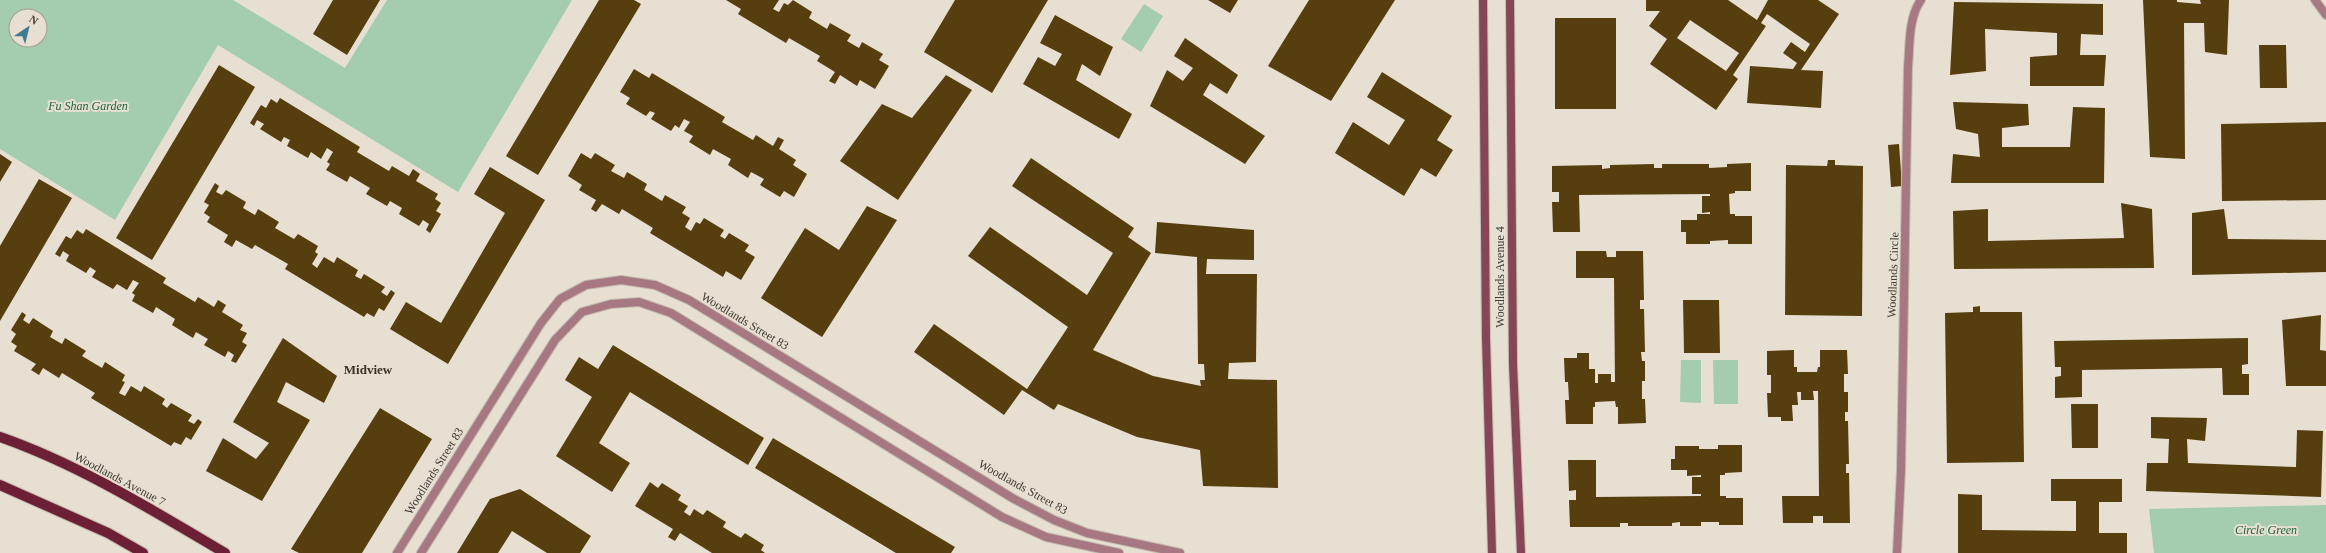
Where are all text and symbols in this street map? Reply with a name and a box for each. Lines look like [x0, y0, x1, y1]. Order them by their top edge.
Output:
north arrow [8, 8, 48, 48]
text: N [27, 13, 40, 27]
park label: Fu Shan Garden [47, 99, 128, 113]
street label: Woodlands Avenue 4 [1493, 226, 1507, 328]
street label: Woodlands Circle [1885, 232, 1901, 318]
street label: Woodlands Street 83 [699, 289, 791, 353]
district label: Midview [344, 362, 393, 377]
street label: Woodlands Street 83 [402, 425, 466, 517]
street label: Woodlands Avenue 7 [72, 449, 168, 509]
street label: Woodlands Street 83 [976, 457, 1070, 517]
park label: Circle Green [2235, 523, 2297, 537]

